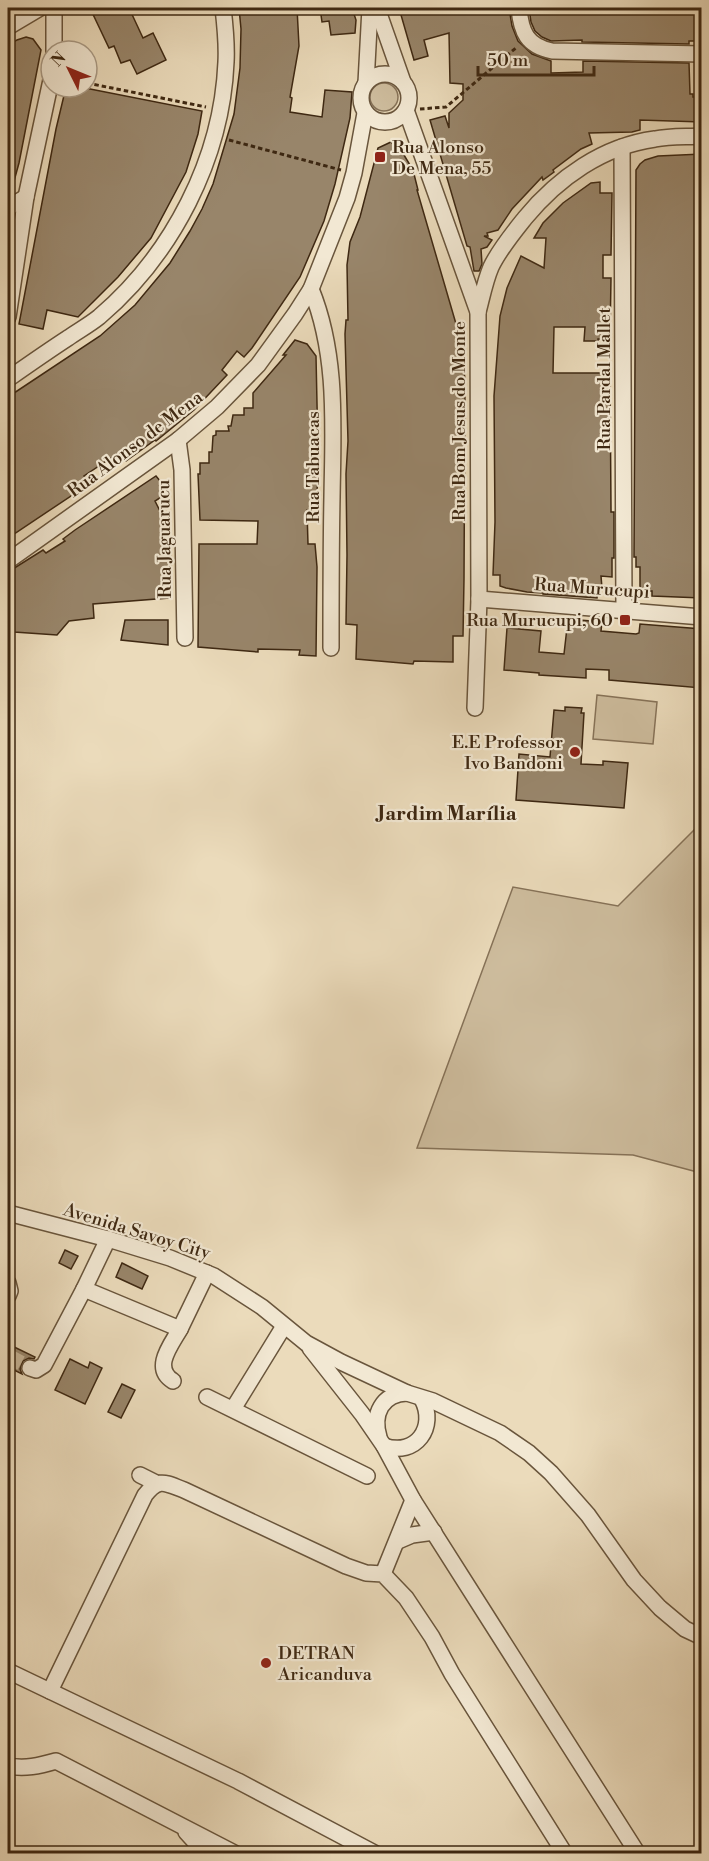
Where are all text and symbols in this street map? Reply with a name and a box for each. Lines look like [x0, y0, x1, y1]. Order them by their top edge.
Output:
north arrow [39, 39, 99, 99]
scale bar [478, 39, 594, 77]
text: N [47, 48, 71, 71]
text: 50 m [487, 49, 529, 72]
place label: Rua Alonso De Mena, 55 [392, 136, 491, 180]
marker: Rua Alonso De Mena, 55 [373, 150, 387, 164]
street label: Rua Pardal Mallet [593, 307, 616, 451]
street label: Rua Bom Jesus do Monte [448, 321, 471, 521]
street label: Rua Alonso de Mena [63, 385, 208, 503]
street label: Rua Tabuacas [302, 411, 325, 523]
street label: Rua Jaguarucu [152, 479, 177, 599]
street label: Rua Murucupi [533, 573, 651, 604]
place label: Rua Murucupi, 60 [466, 609, 613, 632]
marker: Rua Murucupi, 60 [618, 613, 632, 627]
place label: E.E Professor Ivo Bandoni [452, 731, 563, 775]
marker: E.E Professor Ivo Bandoni [568, 745, 582, 759]
district label: Jardim Marília [375, 802, 517, 827]
street label: Avenida Savoy City [60, 1198, 213, 1265]
place label: DETRAN Aricanduva [277, 1642, 373, 1686]
marker: DETRAN Aricanduva [259, 1656, 273, 1670]

